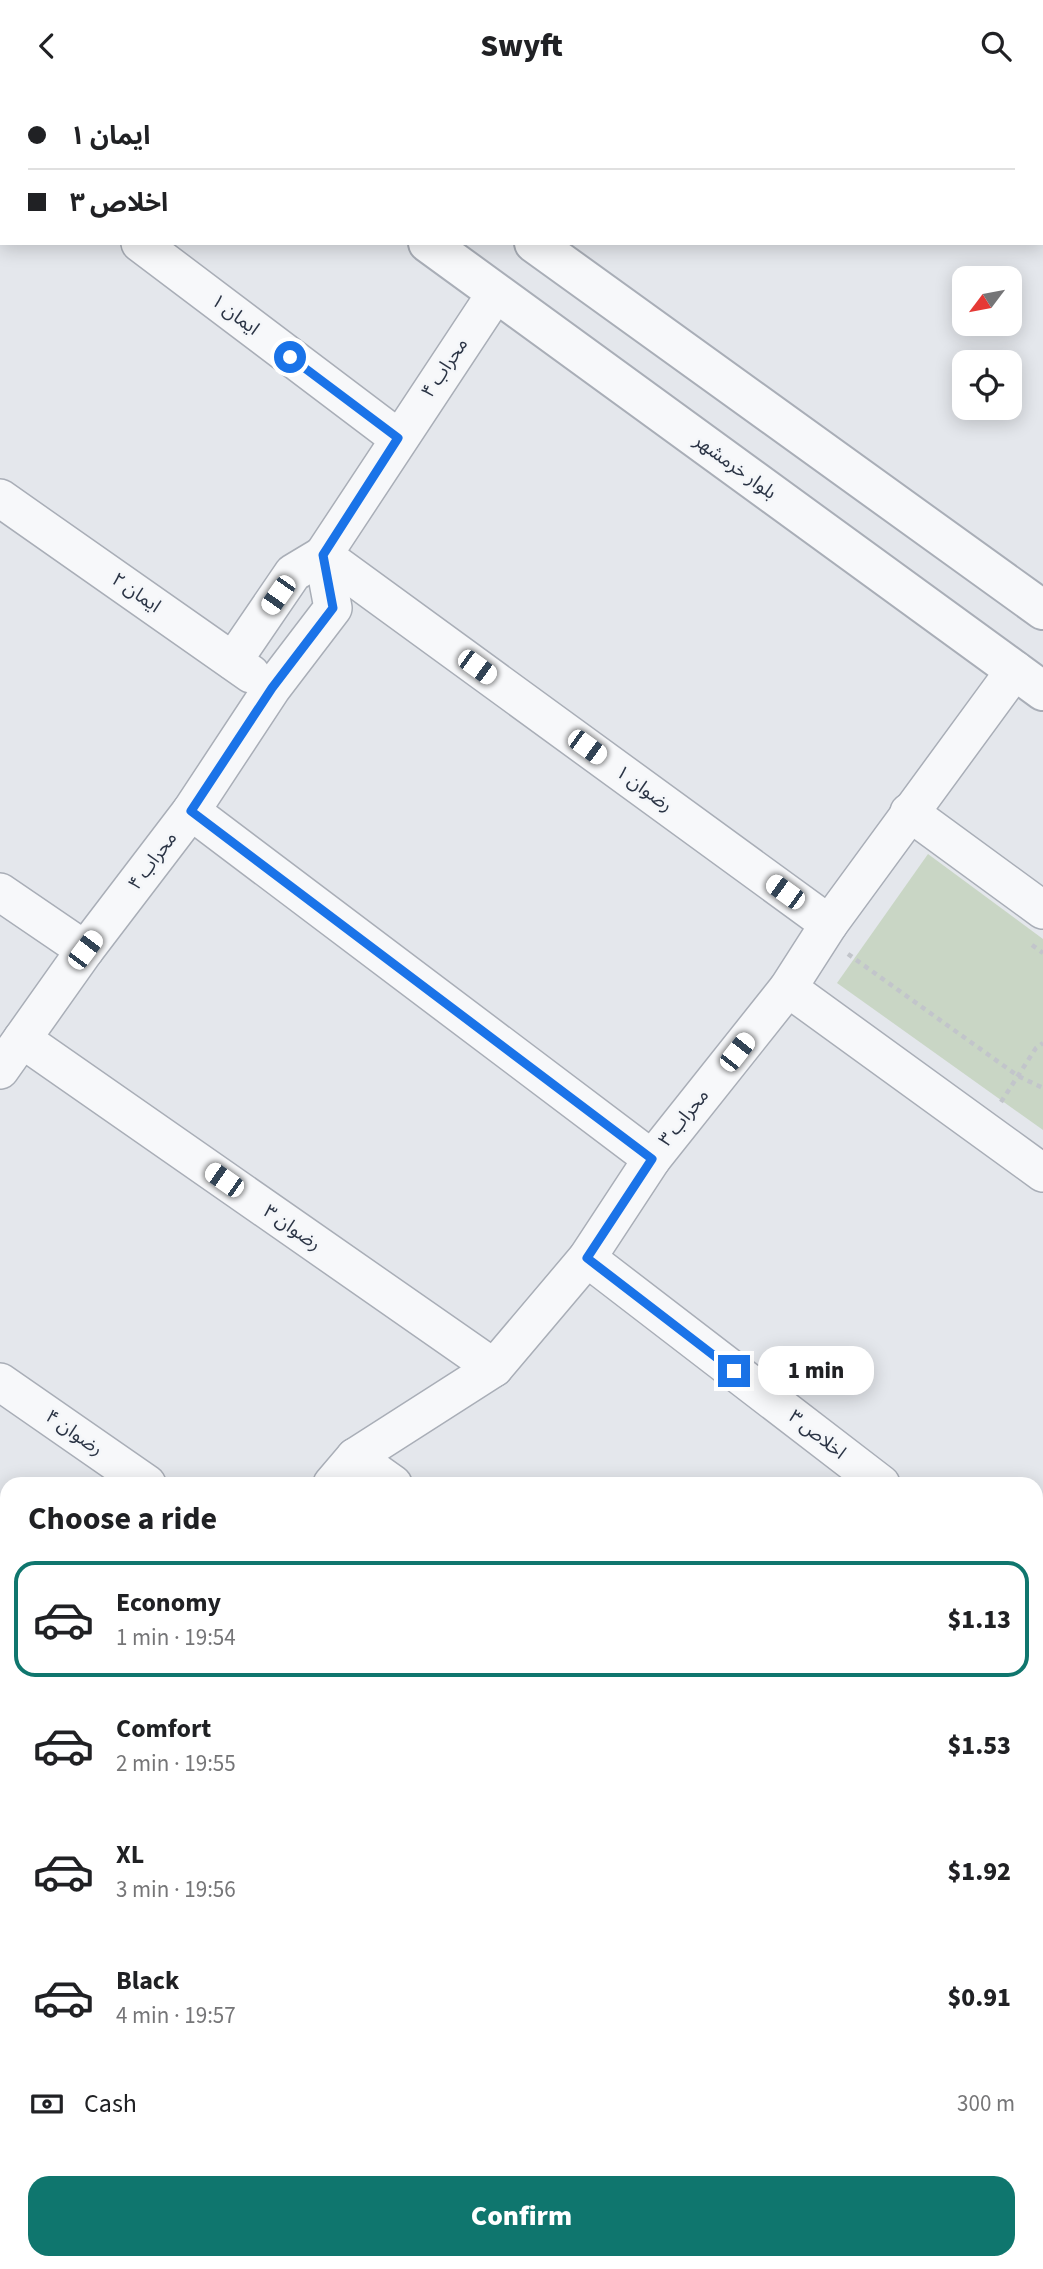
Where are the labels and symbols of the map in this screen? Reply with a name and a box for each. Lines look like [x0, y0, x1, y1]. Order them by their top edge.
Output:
north arrow [952, 266, 1022, 336]
street label: ایمان ۱ [205, 288, 265, 342]
street label: محراب ۴ [415, 333, 475, 403]
route start [274, 341, 306, 373]
street label: بلوار خرمشهر [687, 427, 782, 506]
street label: ایمان ۲ [106, 566, 166, 620]
car [258, 572, 299, 618]
car [454, 646, 501, 688]
car [564, 726, 611, 768]
street label: رضوان ۱ [610, 759, 678, 819]
street label: محراب ۴ [122, 826, 184, 896]
car [762, 871, 809, 913]
car [64, 927, 107, 973]
car [716, 1029, 759, 1075]
street label: محراب ۳ [652, 1083, 716, 1153]
car [201, 1159, 248, 1201]
street label: رضوان ۳ [258, 1198, 326, 1258]
callout: 1 min [758, 1347, 874, 1395]
route end [718, 1355, 750, 1387]
street label: رضوان ۴ [40, 1403, 108, 1463]
street label: اخلاص ۳ [782, 1404, 852, 1466]

